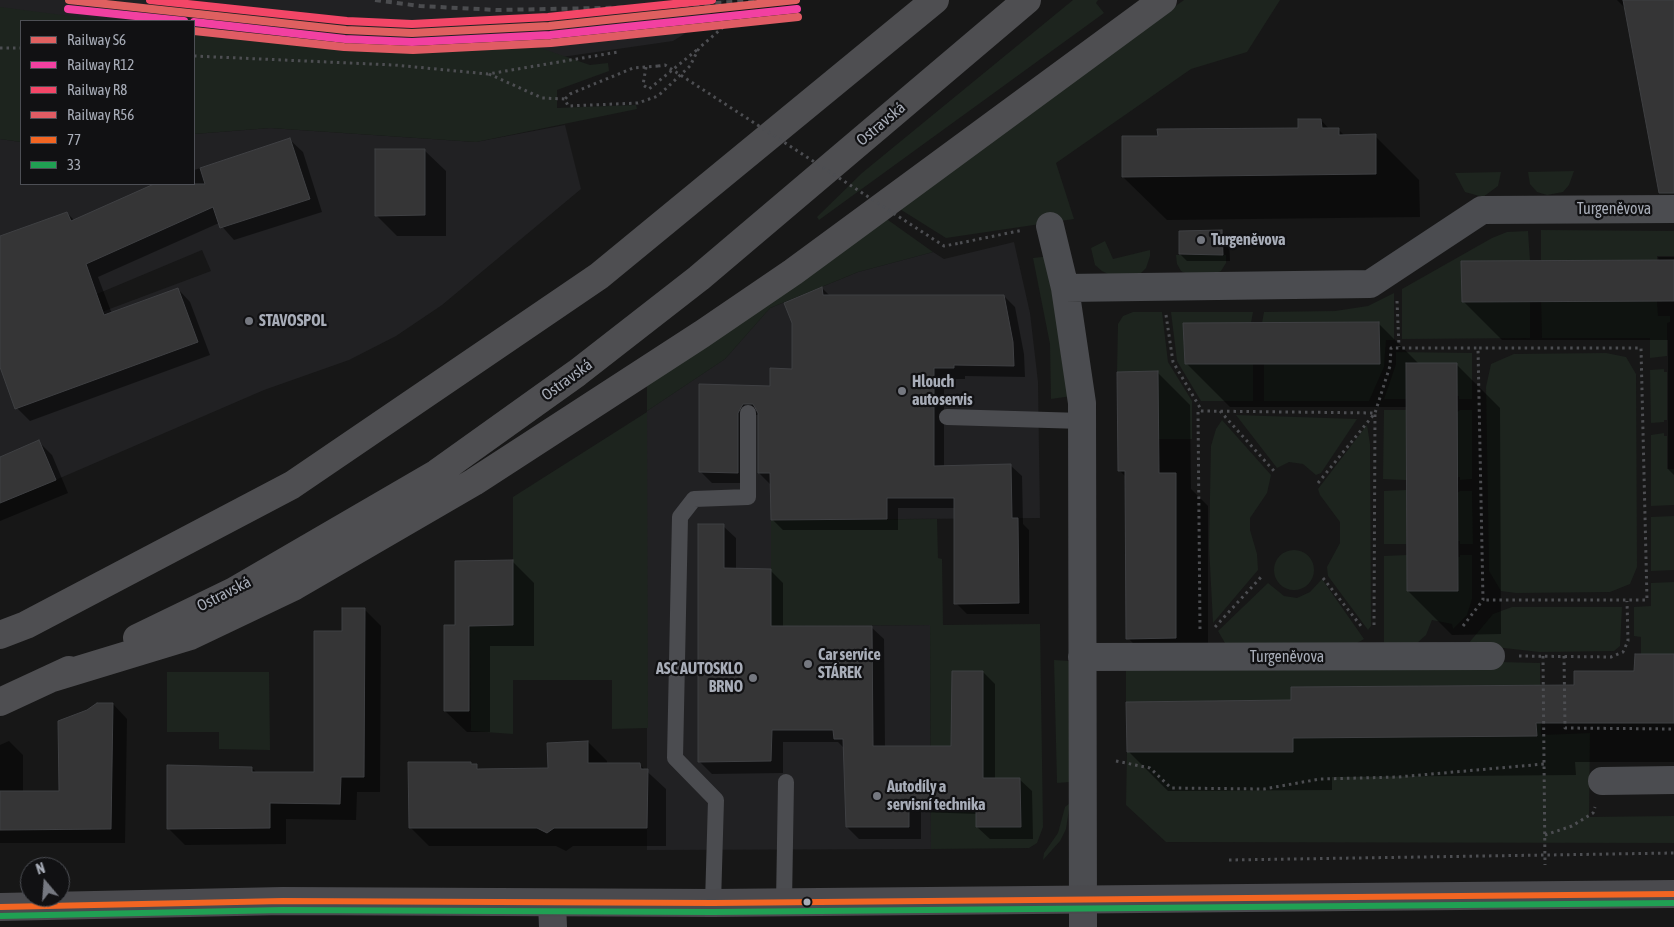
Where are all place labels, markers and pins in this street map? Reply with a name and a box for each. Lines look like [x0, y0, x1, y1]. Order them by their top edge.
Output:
place label: Turgeněvova [1211, 230, 1286, 250]
marker: Turgeněvova [1195, 234, 1207, 246]
place label: STAVOSPOL [259, 311, 327, 331]
marker: STAVOSPOL [243, 315, 255, 327]
place label: Hlouch autoservis [912, 372, 973, 410]
marker: Hlouch autoservis [896, 385, 908, 397]
place label: Car service STÁREK [818, 645, 881, 683]
marker: Car service STÁREK [802, 658, 814, 670]
place label: ASC AUTOSKLO BRNO [656, 659, 743, 697]
marker: ASC AUTOSKLO BRNO [747, 672, 759, 684]
place label: Autodíly a servisní technika [887, 777, 985, 815]
marker: Autodíly a servisní technika [871, 790, 883, 802]
unlabelled marker [802, 897, 812, 907]

